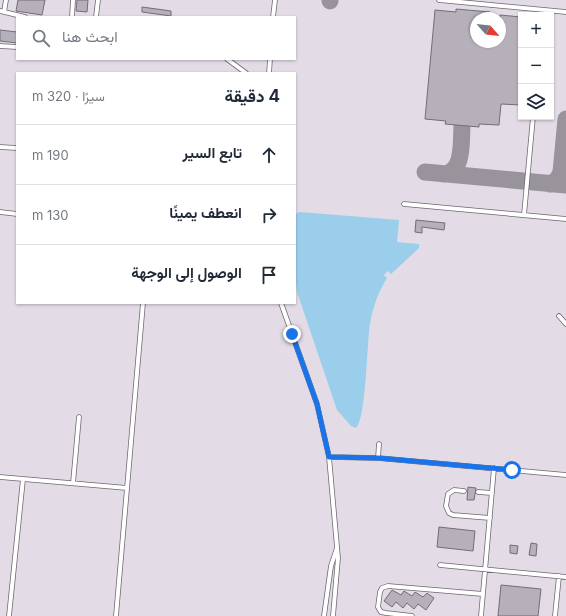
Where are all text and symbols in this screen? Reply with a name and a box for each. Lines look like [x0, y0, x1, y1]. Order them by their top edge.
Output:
north arrow [470, 12, 506, 48]
map controls [518, 12, 554, 120]
button: + [518, 12, 554, 48]
search box [16, 16, 296, 60]
icon: search [30, 27, 52, 49]
text: ابحث هنا [62, 27, 118, 46]
button: − [518, 48, 554, 84]
button: layers [518, 84, 554, 120]
text: 4 دقيقة [224, 86, 280, 106]
text: سيرًا · 320 m [32, 88, 105, 104]
text: تابع السير [183, 143, 242, 162]
icon: ahead [258, 144, 280, 166]
text: 190 m [32, 147, 69, 163]
text: انعطف يمينًا [169, 203, 242, 222]
icon: right [258, 204, 280, 226]
text: 130 m [32, 207, 69, 223]
text: الوصول إلى الوجهة [131, 263, 242, 282]
icon: arrive [258, 264, 280, 286]
route end [283, 325, 301, 343]
route start [503, 461, 521, 479]

